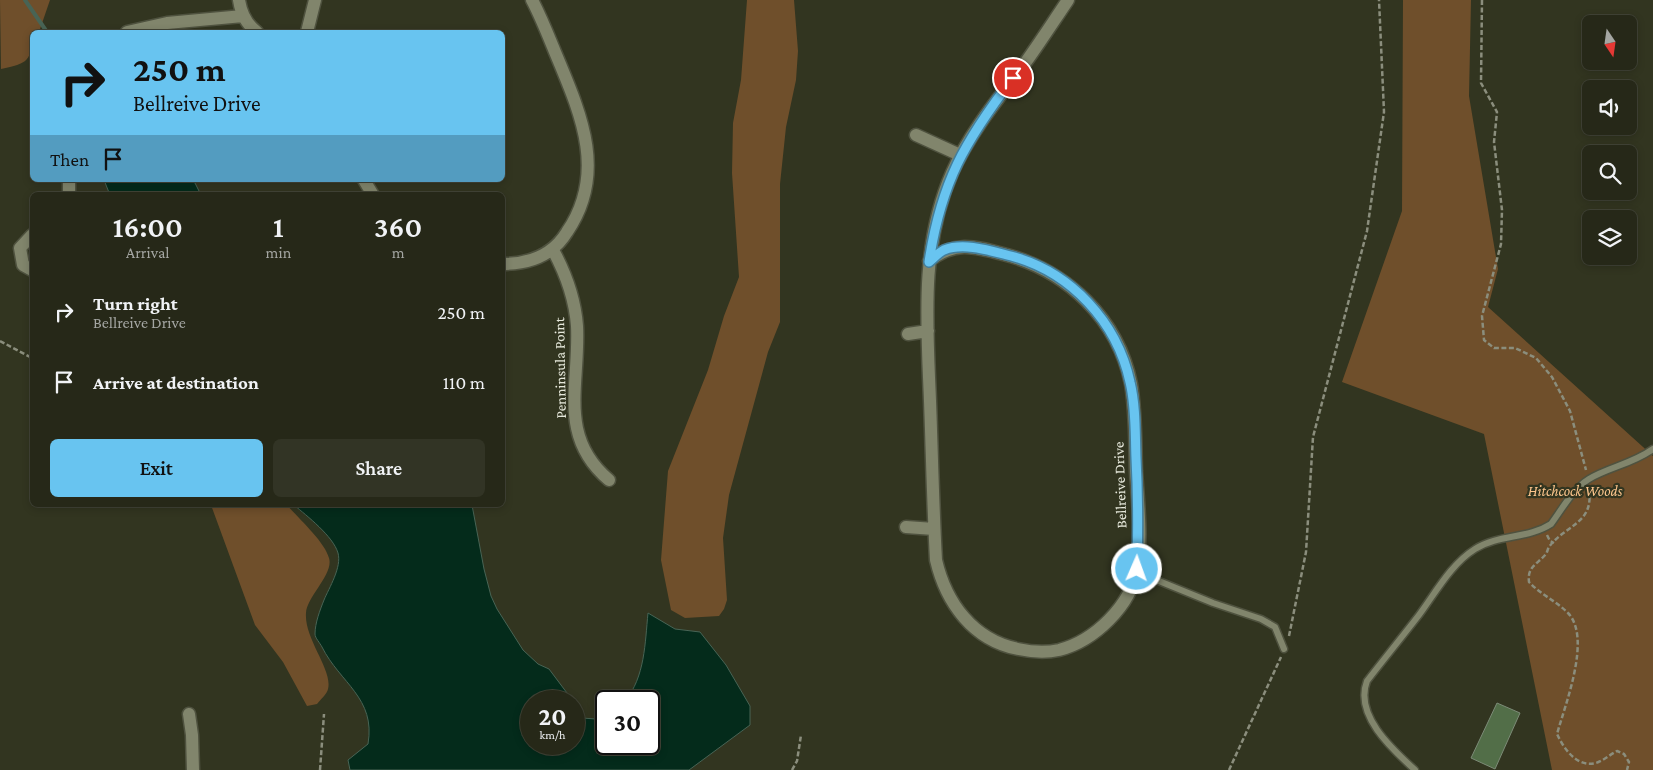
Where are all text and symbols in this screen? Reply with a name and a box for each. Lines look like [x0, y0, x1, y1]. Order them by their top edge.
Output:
north arrow [1582, 15, 1638, 70]
map controls [1582, 15, 1637, 265]
icon: right [50, 50, 115, 115]
text: 250 m [133, 50, 226, 89]
pin [992, 57, 1034, 99]
icon: arrive [999, 64, 1027, 92]
button: sound [1582, 80, 1637, 135]
text: Bellreive Drive [133, 91, 261, 116]
icon: arrive [99, 145, 127, 173]
button: search [1582, 145, 1637, 200]
text: Then [50, 149, 89, 170]
text: 16:00 [113, 210, 183, 243]
text: 1 [273, 210, 284, 243]
text: 360 [374, 210, 422, 243]
button: layers [1582, 210, 1637, 265]
text: Arrival [126, 244, 170, 261]
text: min [266, 244, 291, 261]
text: m [392, 244, 405, 261]
text: Turn right [93, 293, 178, 314]
icon: right [50, 298, 78, 326]
text: 250 m [437, 302, 485, 323]
text: Bellreive Drive [93, 314, 186, 331]
street label: Penninsula Point [551, 316, 569, 419]
icon: arrive [50, 368, 78, 396]
text: Arrive at destination [93, 372, 259, 393]
text: 110 m [443, 372, 485, 393]
button: Exit [50, 439, 263, 497]
button: Share [273, 439, 485, 497]
street label: Bellreive Drive [1110, 441, 1130, 529]
park label: Hitchcock Woods [1528, 483, 1623, 499]
position arrow [1110, 542, 1162, 594]
speed limit sign: 30 [595, 690, 660, 755]
text: 20 [539, 703, 566, 730]
text: km/h [540, 728, 565, 742]

